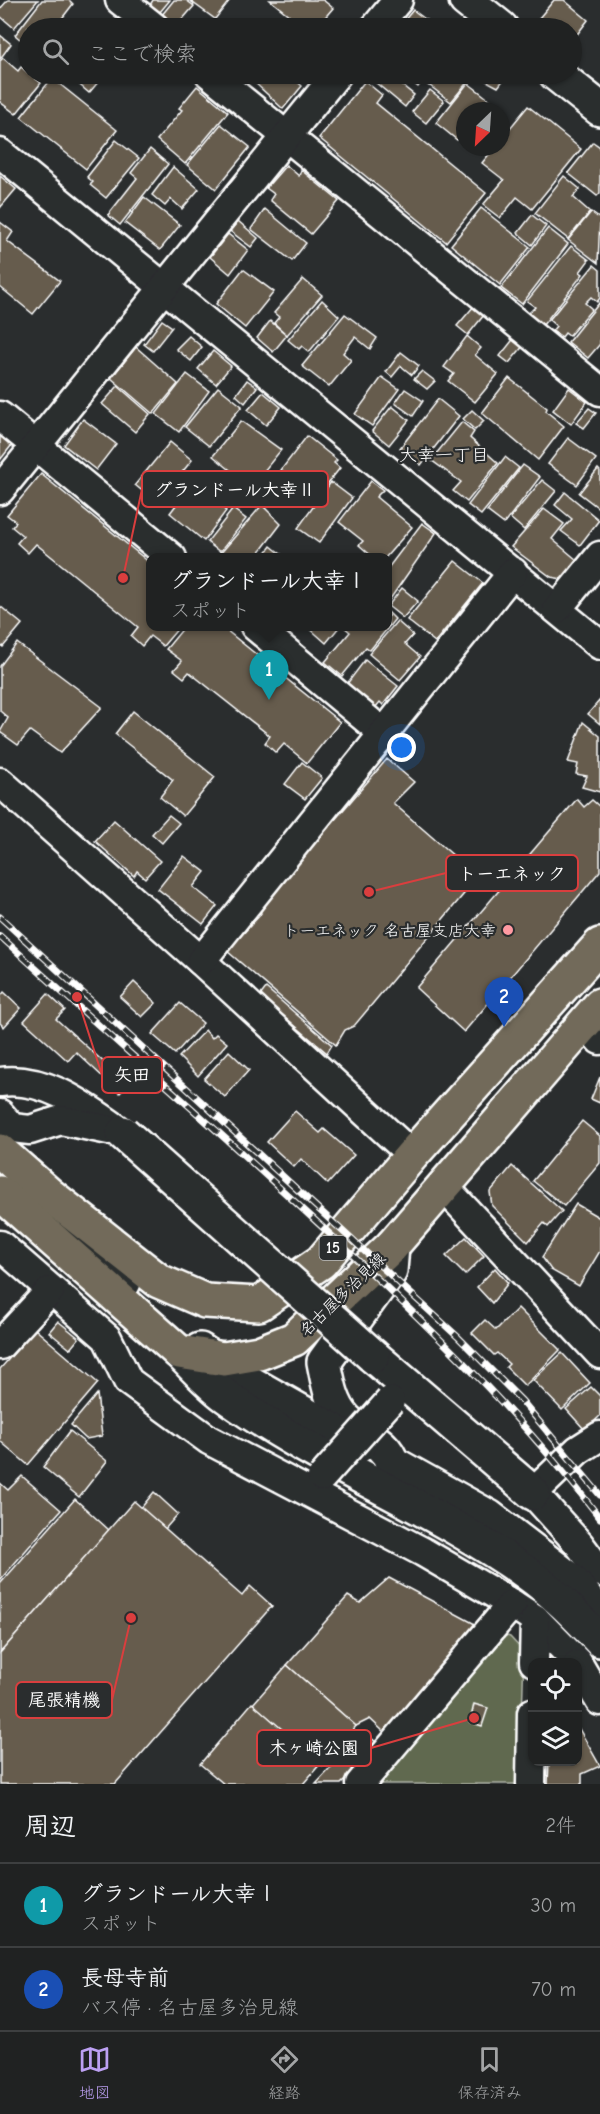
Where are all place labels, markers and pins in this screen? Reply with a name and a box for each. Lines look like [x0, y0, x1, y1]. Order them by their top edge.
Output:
callout: グランドール大幸Ⅱ [142, 471, 328, 507]
pin: 1 [250, 650, 288, 700]
callout: トーエネック [446, 855, 578, 891]
place label: トーエネック 名古屋支店大幸 [283, 922, 496, 940]
marker: トーエネック 名古屋支店大幸 [501, 923, 515, 937]
pin: 2 [484, 978, 524, 1027]
callout: 矢田 [102, 1057, 162, 1093]
callout: 尾張精機 [16, 1682, 112, 1718]
callout: 木ヶ崎公園 [257, 1730, 371, 1766]

